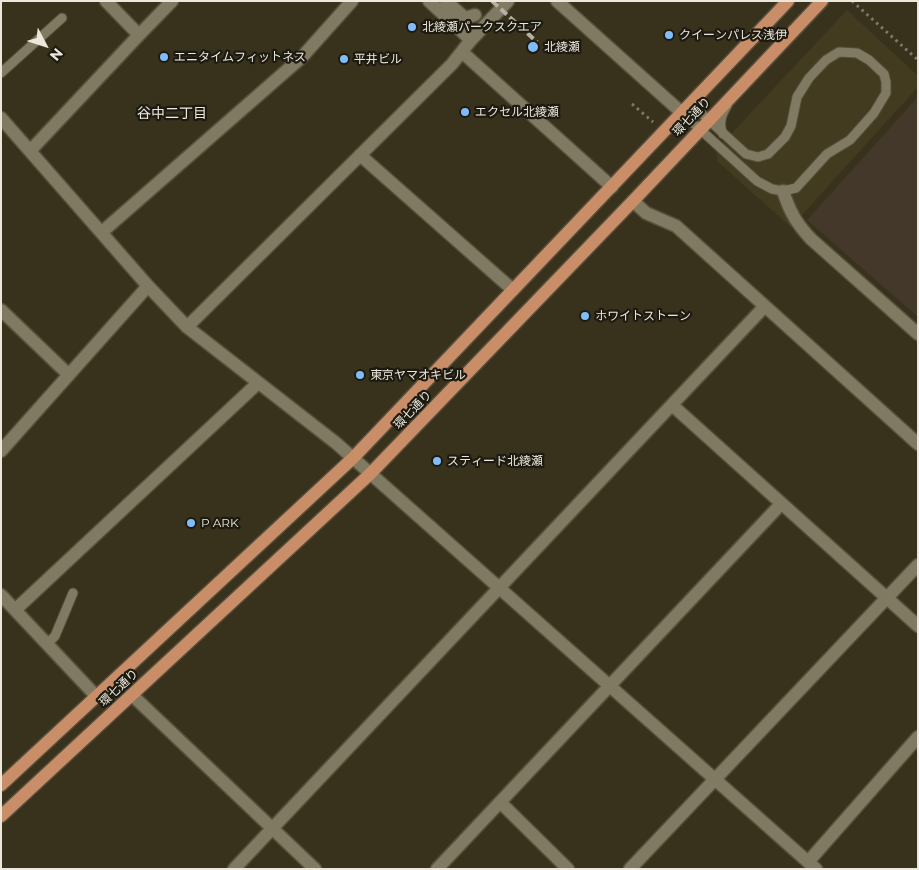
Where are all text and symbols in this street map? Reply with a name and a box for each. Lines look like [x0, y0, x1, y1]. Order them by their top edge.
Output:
north arrow [20, 20, 70, 70]
place label: 北綾瀬パークスクエア [422, 20, 542, 34]
marker: 北綾瀬パークスクエア [406, 21, 418, 33]
place label: クイーンパレス浅伊 [679, 28, 787, 42]
marker: クイーンパレス浅伊 [663, 29, 675, 41]
marker: 北綾瀬 [526, 40, 540, 54]
place label: 北綾瀬 [544, 40, 580, 54]
text: N [46, 45, 67, 65]
place label: エニタイムフィットネス [174, 50, 306, 64]
marker: エニタイムフィットネス [158, 51, 170, 63]
place label: 平井ビル [354, 52, 402, 66]
marker: 平井ビル [338, 53, 350, 65]
street label: 環七通り [670, 95, 714, 139]
place label: エクセル北綾瀬 [475, 105, 559, 119]
district label: 谷中二丁目 [137, 106, 207, 122]
marker: エクセル北綾瀬 [459, 106, 471, 118]
place label: ホワイトストーン [595, 309, 691, 323]
marker: ホワイトストーン [579, 310, 591, 322]
place label: 東京ヤマオキビル [370, 368, 466, 382]
marker: 東京ヤマオキビル [354, 369, 366, 381]
street label: 環七通り [391, 388, 435, 432]
place label: スティード北綾瀬 [447, 454, 543, 468]
marker: スティード北綾瀬 [431, 455, 443, 467]
place label: P ARK [201, 516, 239, 530]
marker: P ARK [185, 517, 197, 529]
street label: 環七通り [97, 666, 141, 710]

